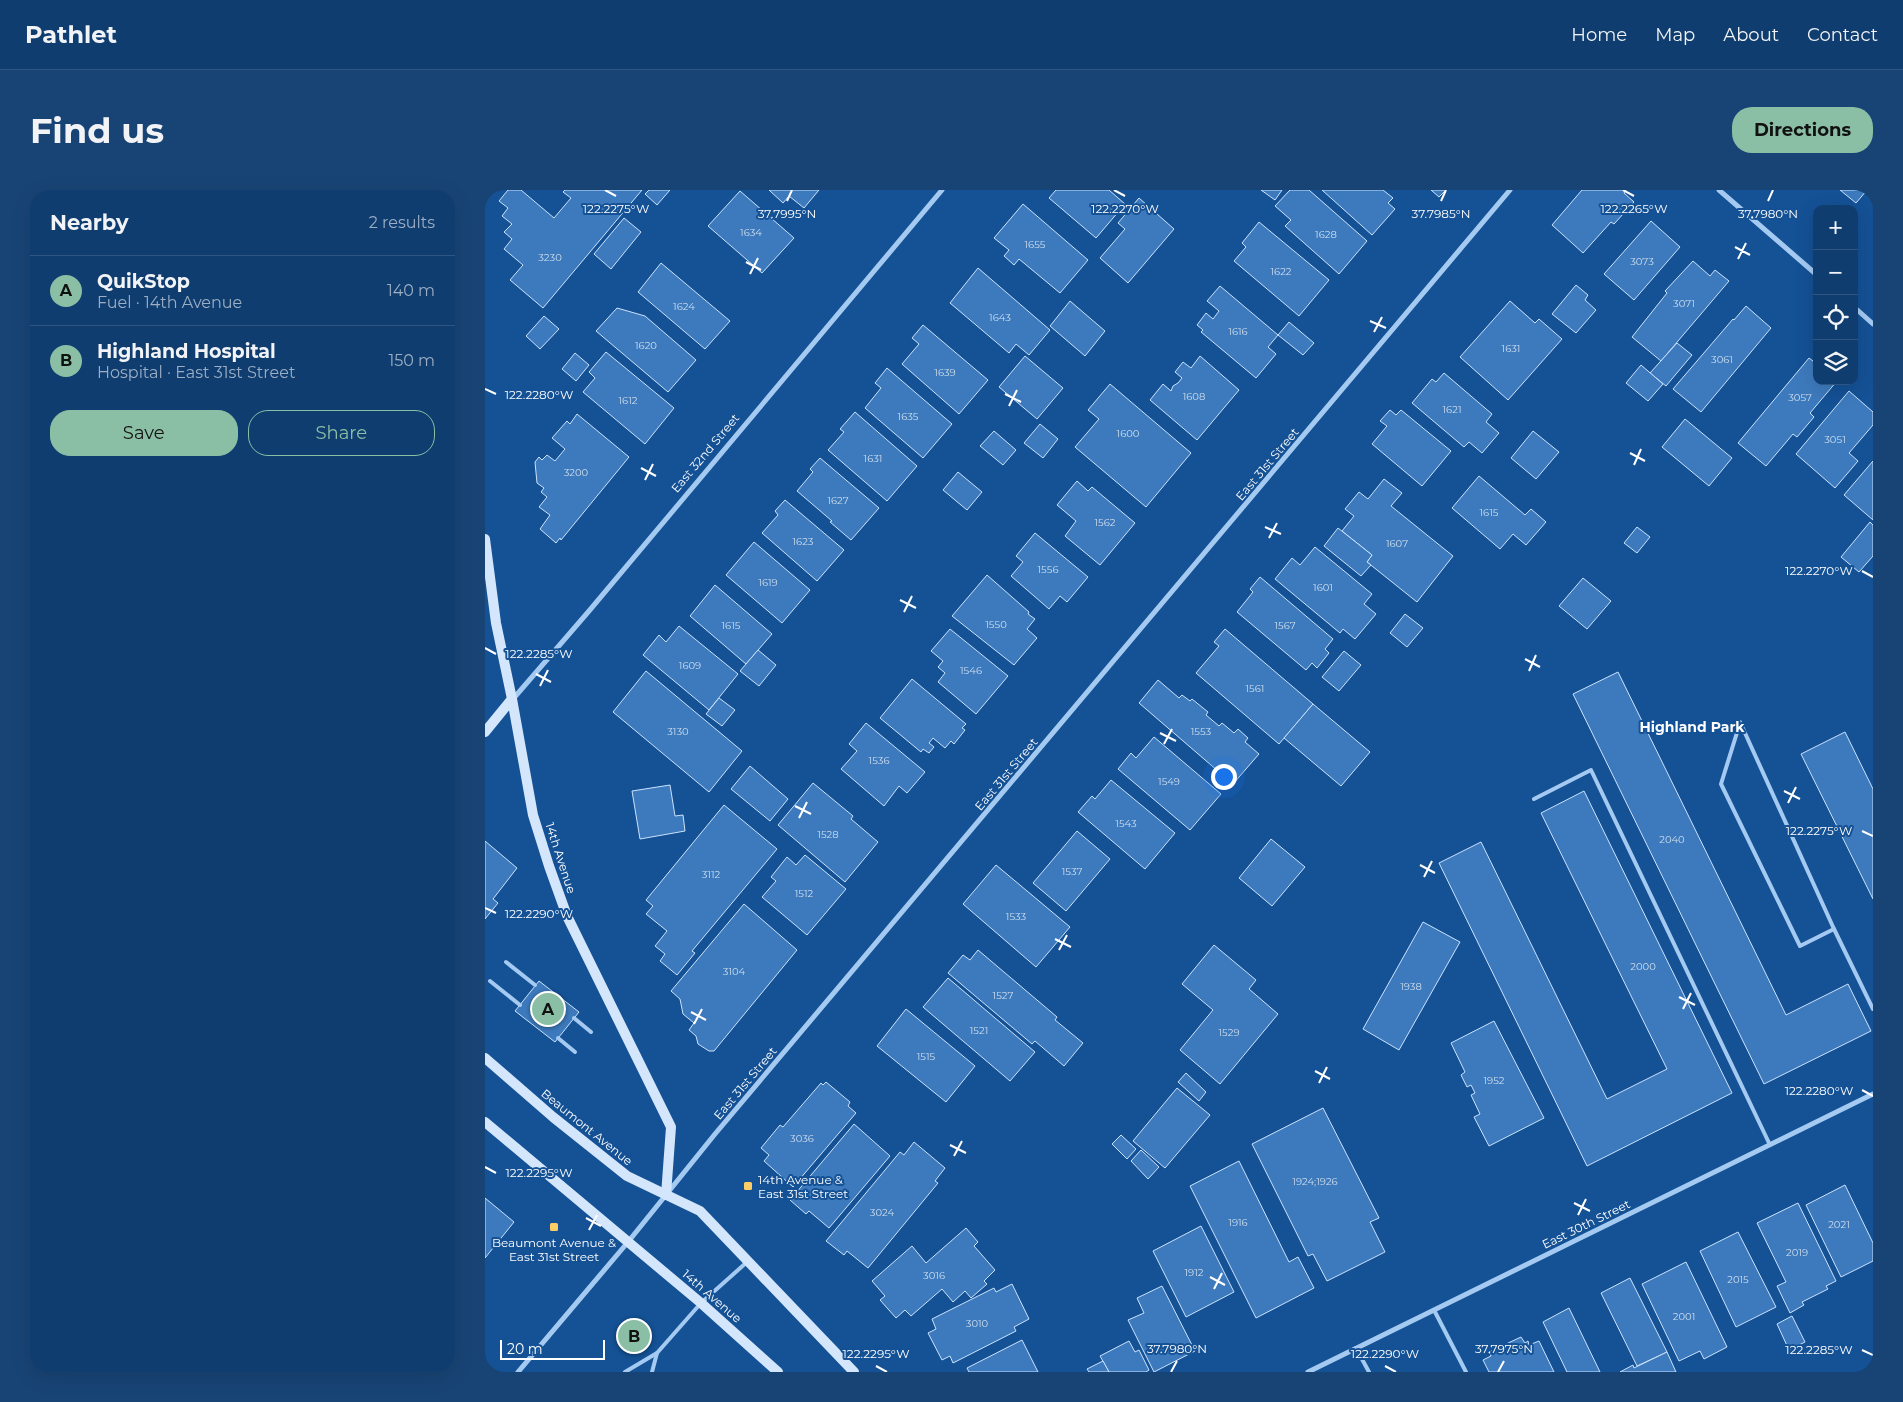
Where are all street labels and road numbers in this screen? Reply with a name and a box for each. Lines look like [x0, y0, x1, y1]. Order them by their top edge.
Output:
street label: East 32nd Street [668, 411, 742, 495]
street label: East 31st Street [1232, 425, 1302, 503]
street label: East 31st Street [971, 735, 1041, 813]
street label: 14th Avenue [542, 821, 580, 895]
street label: East 31st Street [710, 1044, 780, 1122]
street label: Beaumont Avenue [538, 1086, 636, 1168]
street label: East 30th Street [1540, 1196, 1633, 1252]
street label: 14th Avenue [679, 1266, 745, 1326]

